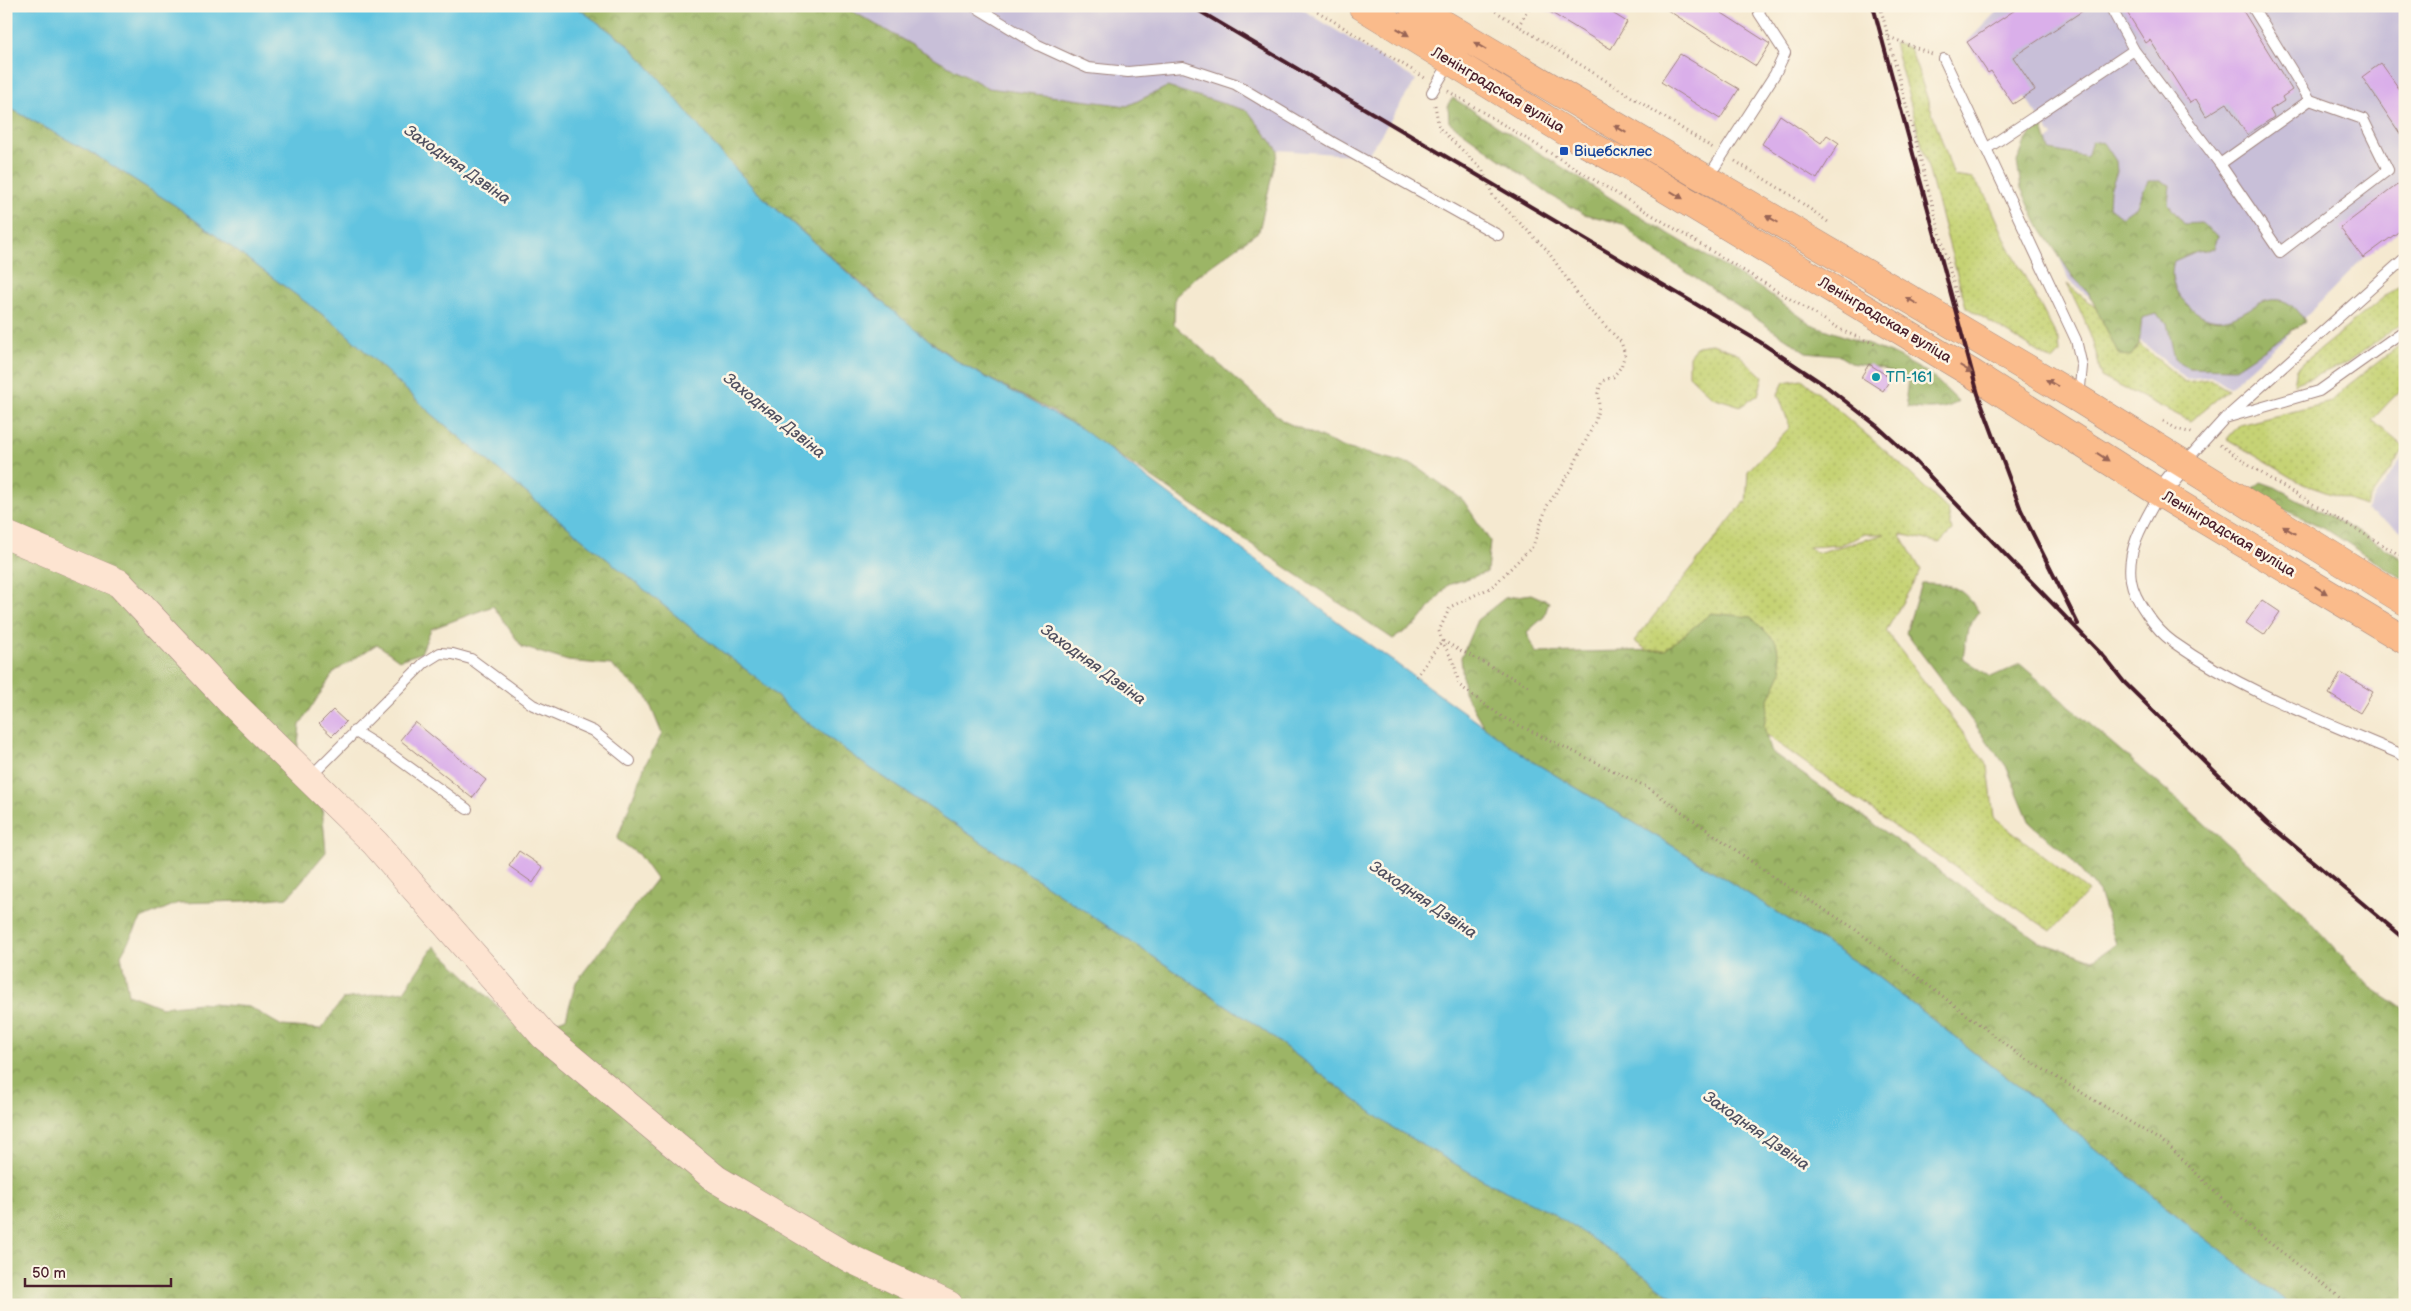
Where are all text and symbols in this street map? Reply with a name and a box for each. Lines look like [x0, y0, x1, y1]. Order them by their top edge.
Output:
one-way arrow [1396, 27, 1410, 36]
one-way arrow [1473, 41, 1487, 50]
street label: Ленінградская вуліца [1427, 42, 1568, 137]
water label: Заходняя Дзвіна [400, 121, 514, 209]
one-way arrow [1613, 124, 1626, 133]
place label: Віцебсклес [1574, 142, 1653, 161]
marker: Віцебсклес [1558, 145, 1570, 157]
one-way arrow [1670, 191, 1683, 200]
one-way arrow [1766, 214, 1779, 223]
street label: Ленінградская вуліца [1814, 272, 1955, 367]
one-way arrow [1906, 297, 1919, 306]
one-way arrow [1959, 365, 1972, 374]
place label: ТП-161 [1886, 368, 1932, 387]
water label: Заходняя Дзвіна [719, 369, 829, 463]
marker: ТП-161 [1870, 371, 1882, 383]
one-way arrow [2046, 379, 2059, 388]
one-way arrow [2096, 452, 2109, 461]
street label: Ленінградская вуліца [2158, 486, 2299, 581]
one-way arrow [2282, 525, 2295, 534]
one-way arrow [2315, 586, 2328, 595]
water label: Заходняя Дзвіна [1037, 621, 1149, 709]
water label: Заходняя Дзвіна [1366, 857, 1480, 943]
water label: Заходняя Дзвіна [1699, 1087, 1813, 1175]
scale bar [25, 1256, 171, 1288]
text: 50 m [32, 1264, 66, 1283]

